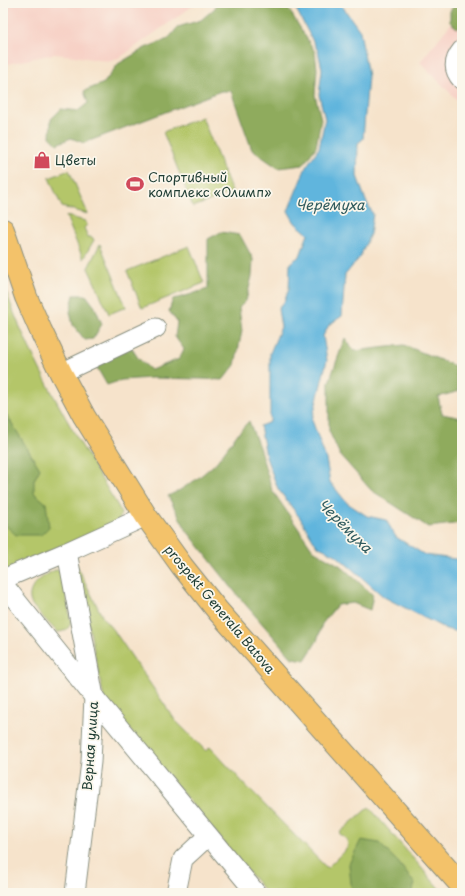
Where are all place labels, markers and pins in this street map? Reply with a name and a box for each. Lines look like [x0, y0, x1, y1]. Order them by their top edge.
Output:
shop icon: Цветы [32, 150, 52, 170]
place label: Цветы [55, 150, 96, 169]
place label: Спортивный комплекс «Олимп» [148, 167, 271, 201]
sports icon: Спортивный комплекс «Олимп» [125, 174, 145, 194]

